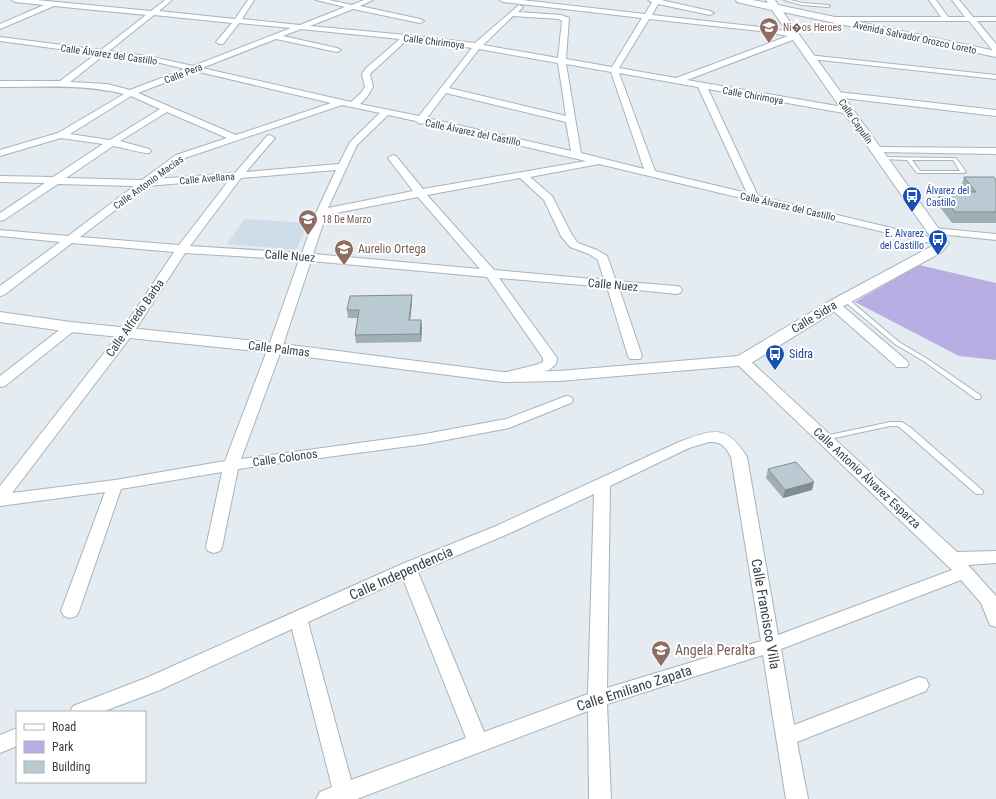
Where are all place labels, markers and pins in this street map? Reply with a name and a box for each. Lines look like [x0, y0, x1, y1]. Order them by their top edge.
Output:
school or university icon: Ni�os Heroes [758, 16, 780, 44]
place label: Ni�os Heroes [783, 20, 842, 34]
place label: Álvarez del Castillo [926, 184, 969, 208]
bus stop icon: Álvarez del Castillo [901, 185, 923, 213]
school or university icon: 18 De Marzo [297, 208, 319, 236]
place label: 18 De Marzo [322, 214, 372, 225]
place label: E. Alvarez del Castillo [880, 228, 924, 251]
bus stop icon: E. Alvarez del Castillo [927, 228, 949, 256]
school or university icon: Aurelio Ortega [333, 238, 355, 266]
place label: Aurelio Ortega [358, 242, 426, 256]
bus stop icon: Sidra [764, 343, 786, 371]
place label: Sidra [789, 347, 813, 361]
school or university icon: Angela Peralta [650, 639, 672, 667]
place label: Angela Peralta [675, 642, 755, 658]

